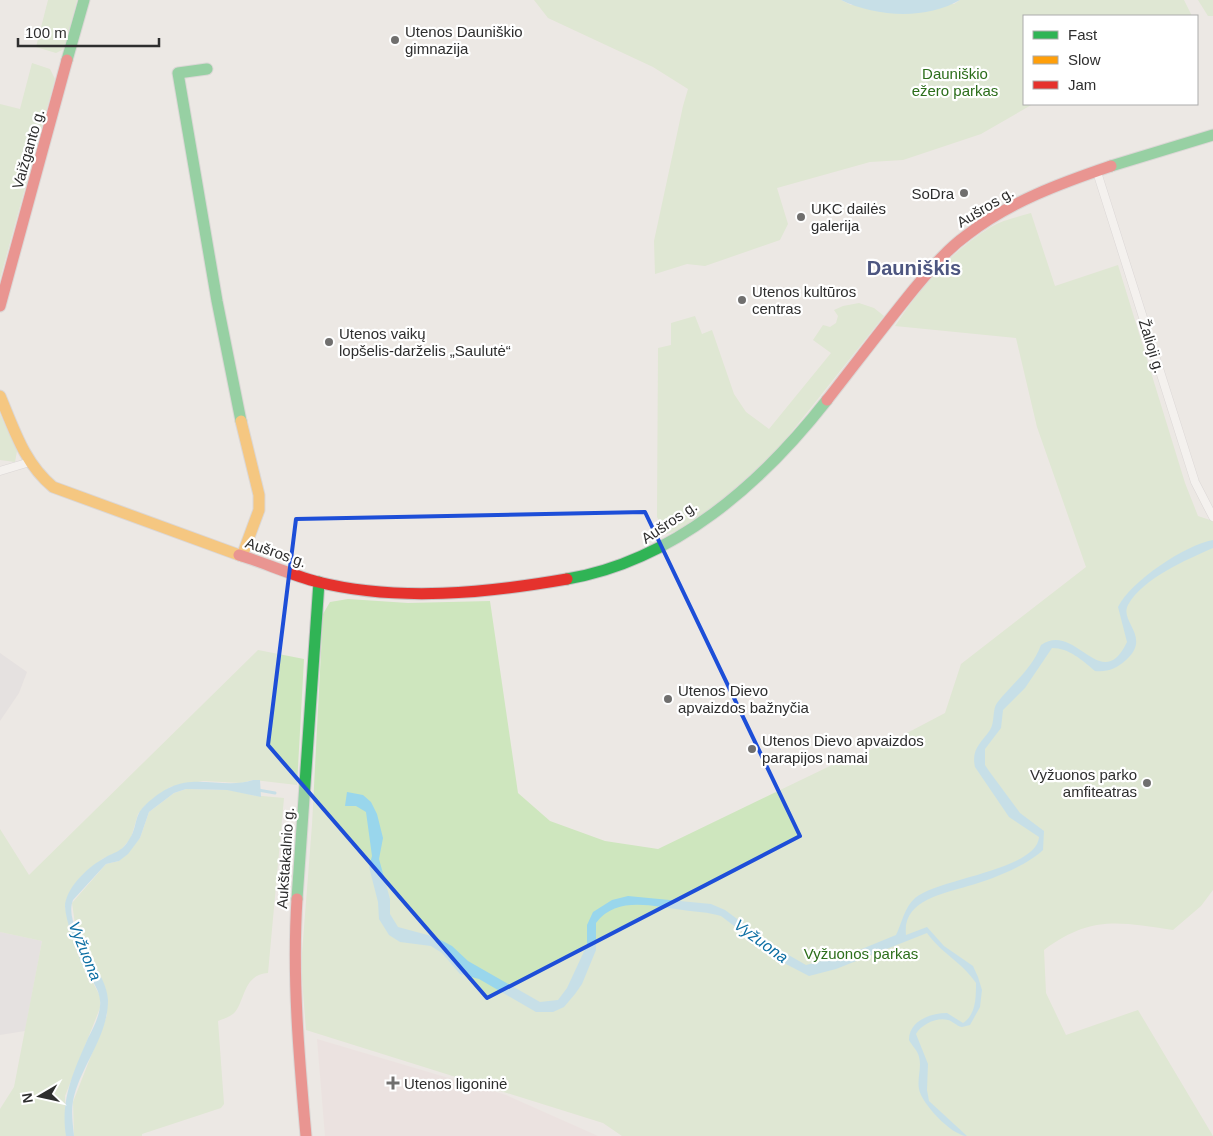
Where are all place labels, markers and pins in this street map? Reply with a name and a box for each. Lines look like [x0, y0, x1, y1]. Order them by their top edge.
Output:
place label: Utenos Dauniškio gimnazija [405, 23, 523, 57]
marker: Utenos Dauniškio gimnazija [389, 34, 401, 46]
place label: SoDra [911, 185, 955, 202]
marker: SoDra [958, 187, 970, 199]
place label: UKC dailės galerija [811, 200, 886, 234]
marker: UKC dailės galerija [795, 211, 807, 223]
place label: Utenos kultūros centras [752, 283, 856, 317]
marker: Utenos kultūros centras [736, 294, 748, 306]
place label: Utenos vaikų lopšelis-darželis „Saulutė“ [339, 325, 511, 359]
marker: Utenos vaikų lopšelis-darželis „Saulutė“ [323, 336, 335, 348]
place label: Utenos Dievo apvaizdos bažnyčia [678, 682, 810, 716]
marker: Utenos Dievo apvaizdos bažnyčia [662, 693, 674, 705]
place label: Utenos Dievo apvaizdos parapijos namai [762, 732, 924, 766]
marker: Utenos Dievo apvaizdos parapijos namai [746, 743, 758, 755]
place label: Vyžuonos parko amfiteatras [1030, 766, 1137, 800]
marker: Vyžuonos parko amfiteatras [1141, 777, 1153, 789]
place label: Utenos ligoninė [404, 1075, 507, 1092]
marker: Utenos ligoninė [386, 1076, 400, 1090]

